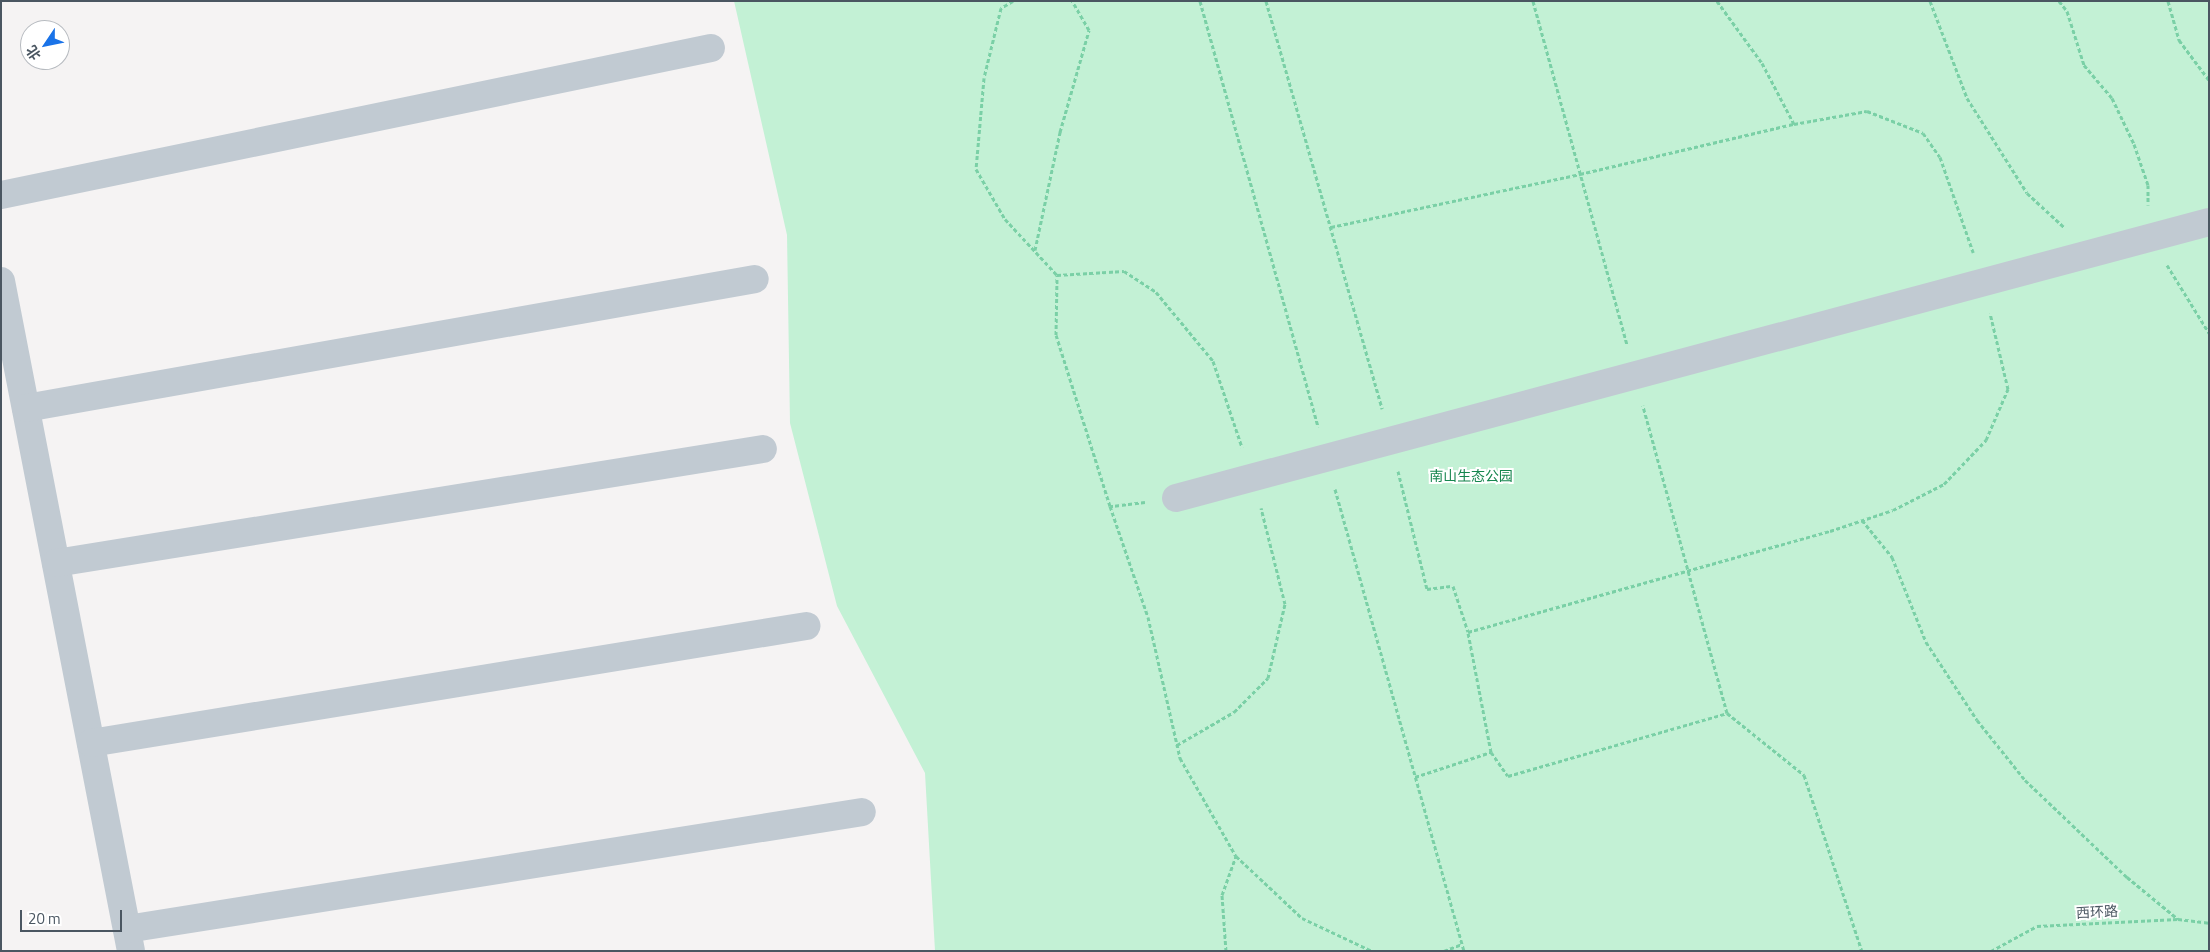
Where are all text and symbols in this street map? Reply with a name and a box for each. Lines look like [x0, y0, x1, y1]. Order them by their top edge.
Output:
north arrow [20, 20, 70, 70]
text: 北 [20, 41, 46, 65]
park label: 南山生态公园 [1429, 468, 1513, 484]
scale bar [22, 900, 125, 932]
street label: 西环路 [2076, 903, 2118, 921]
text: 20 m [28, 907, 61, 930]

